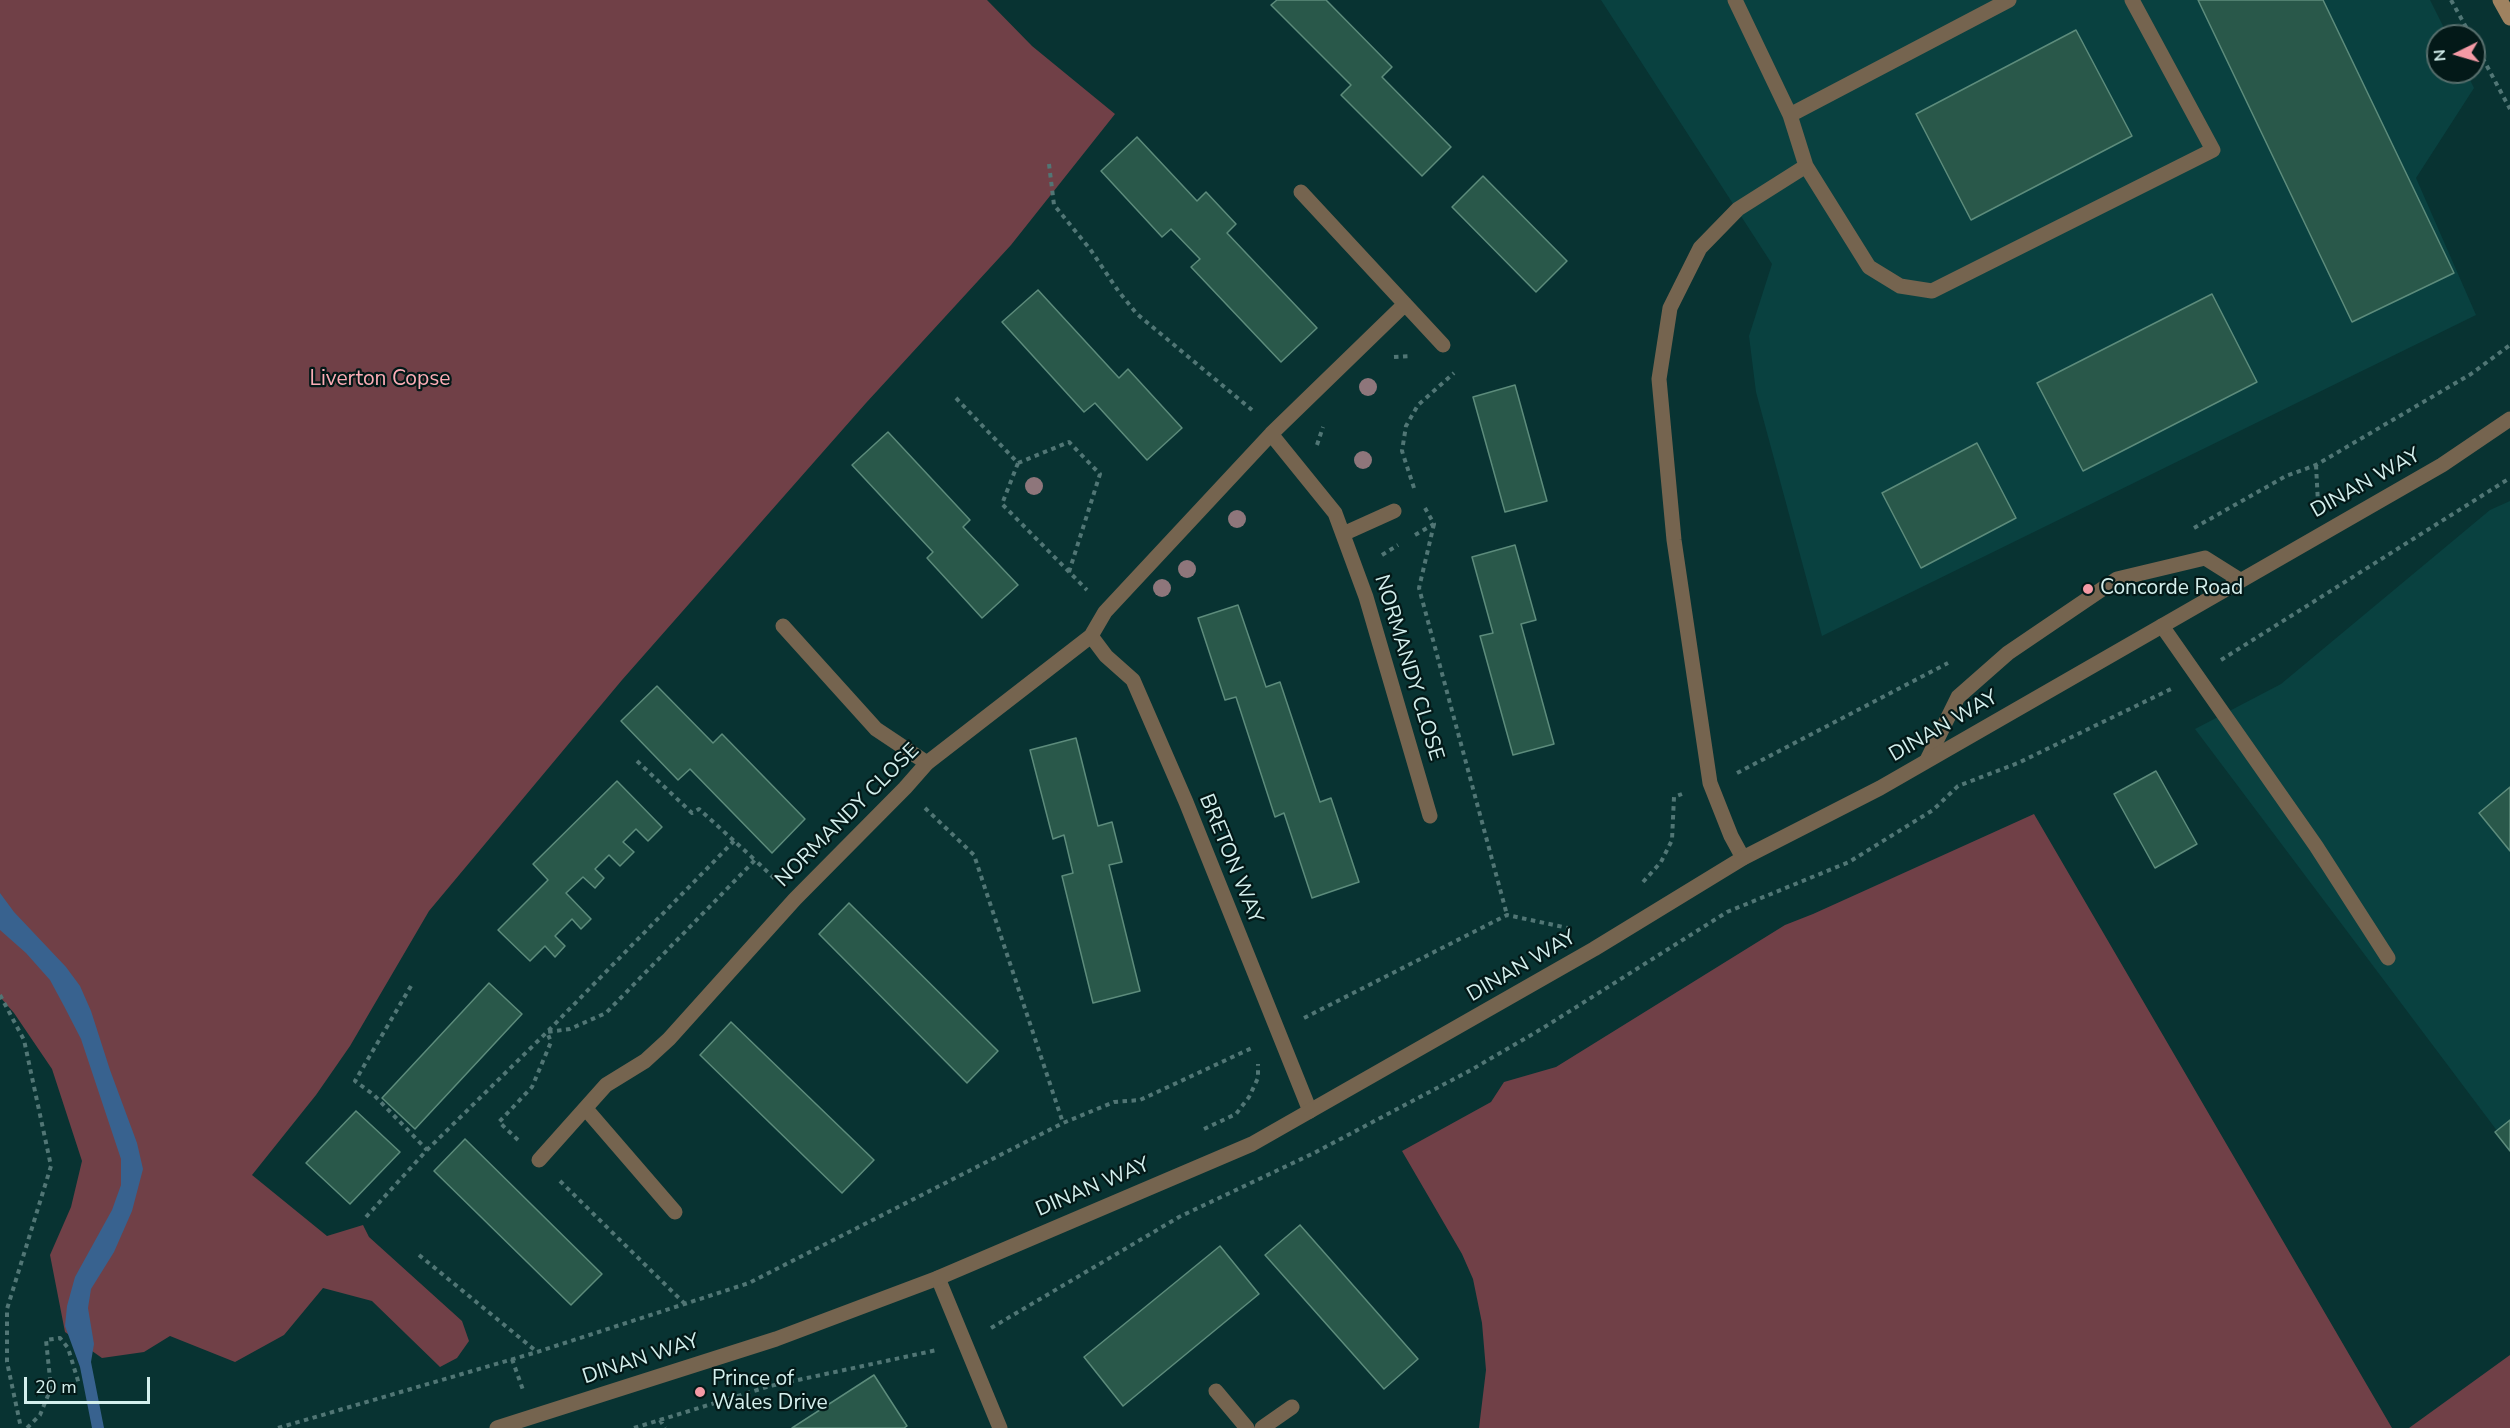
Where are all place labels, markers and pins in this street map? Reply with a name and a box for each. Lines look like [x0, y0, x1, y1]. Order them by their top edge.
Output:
place label: Concorde Road [2100, 576, 2243, 602]
marker: Concorde Road [2081, 582, 2095, 596]
place label: Prince of Wales Drive [712, 1367, 828, 1417]
marker: Prince of Wales Drive [693, 1385, 707, 1399]

